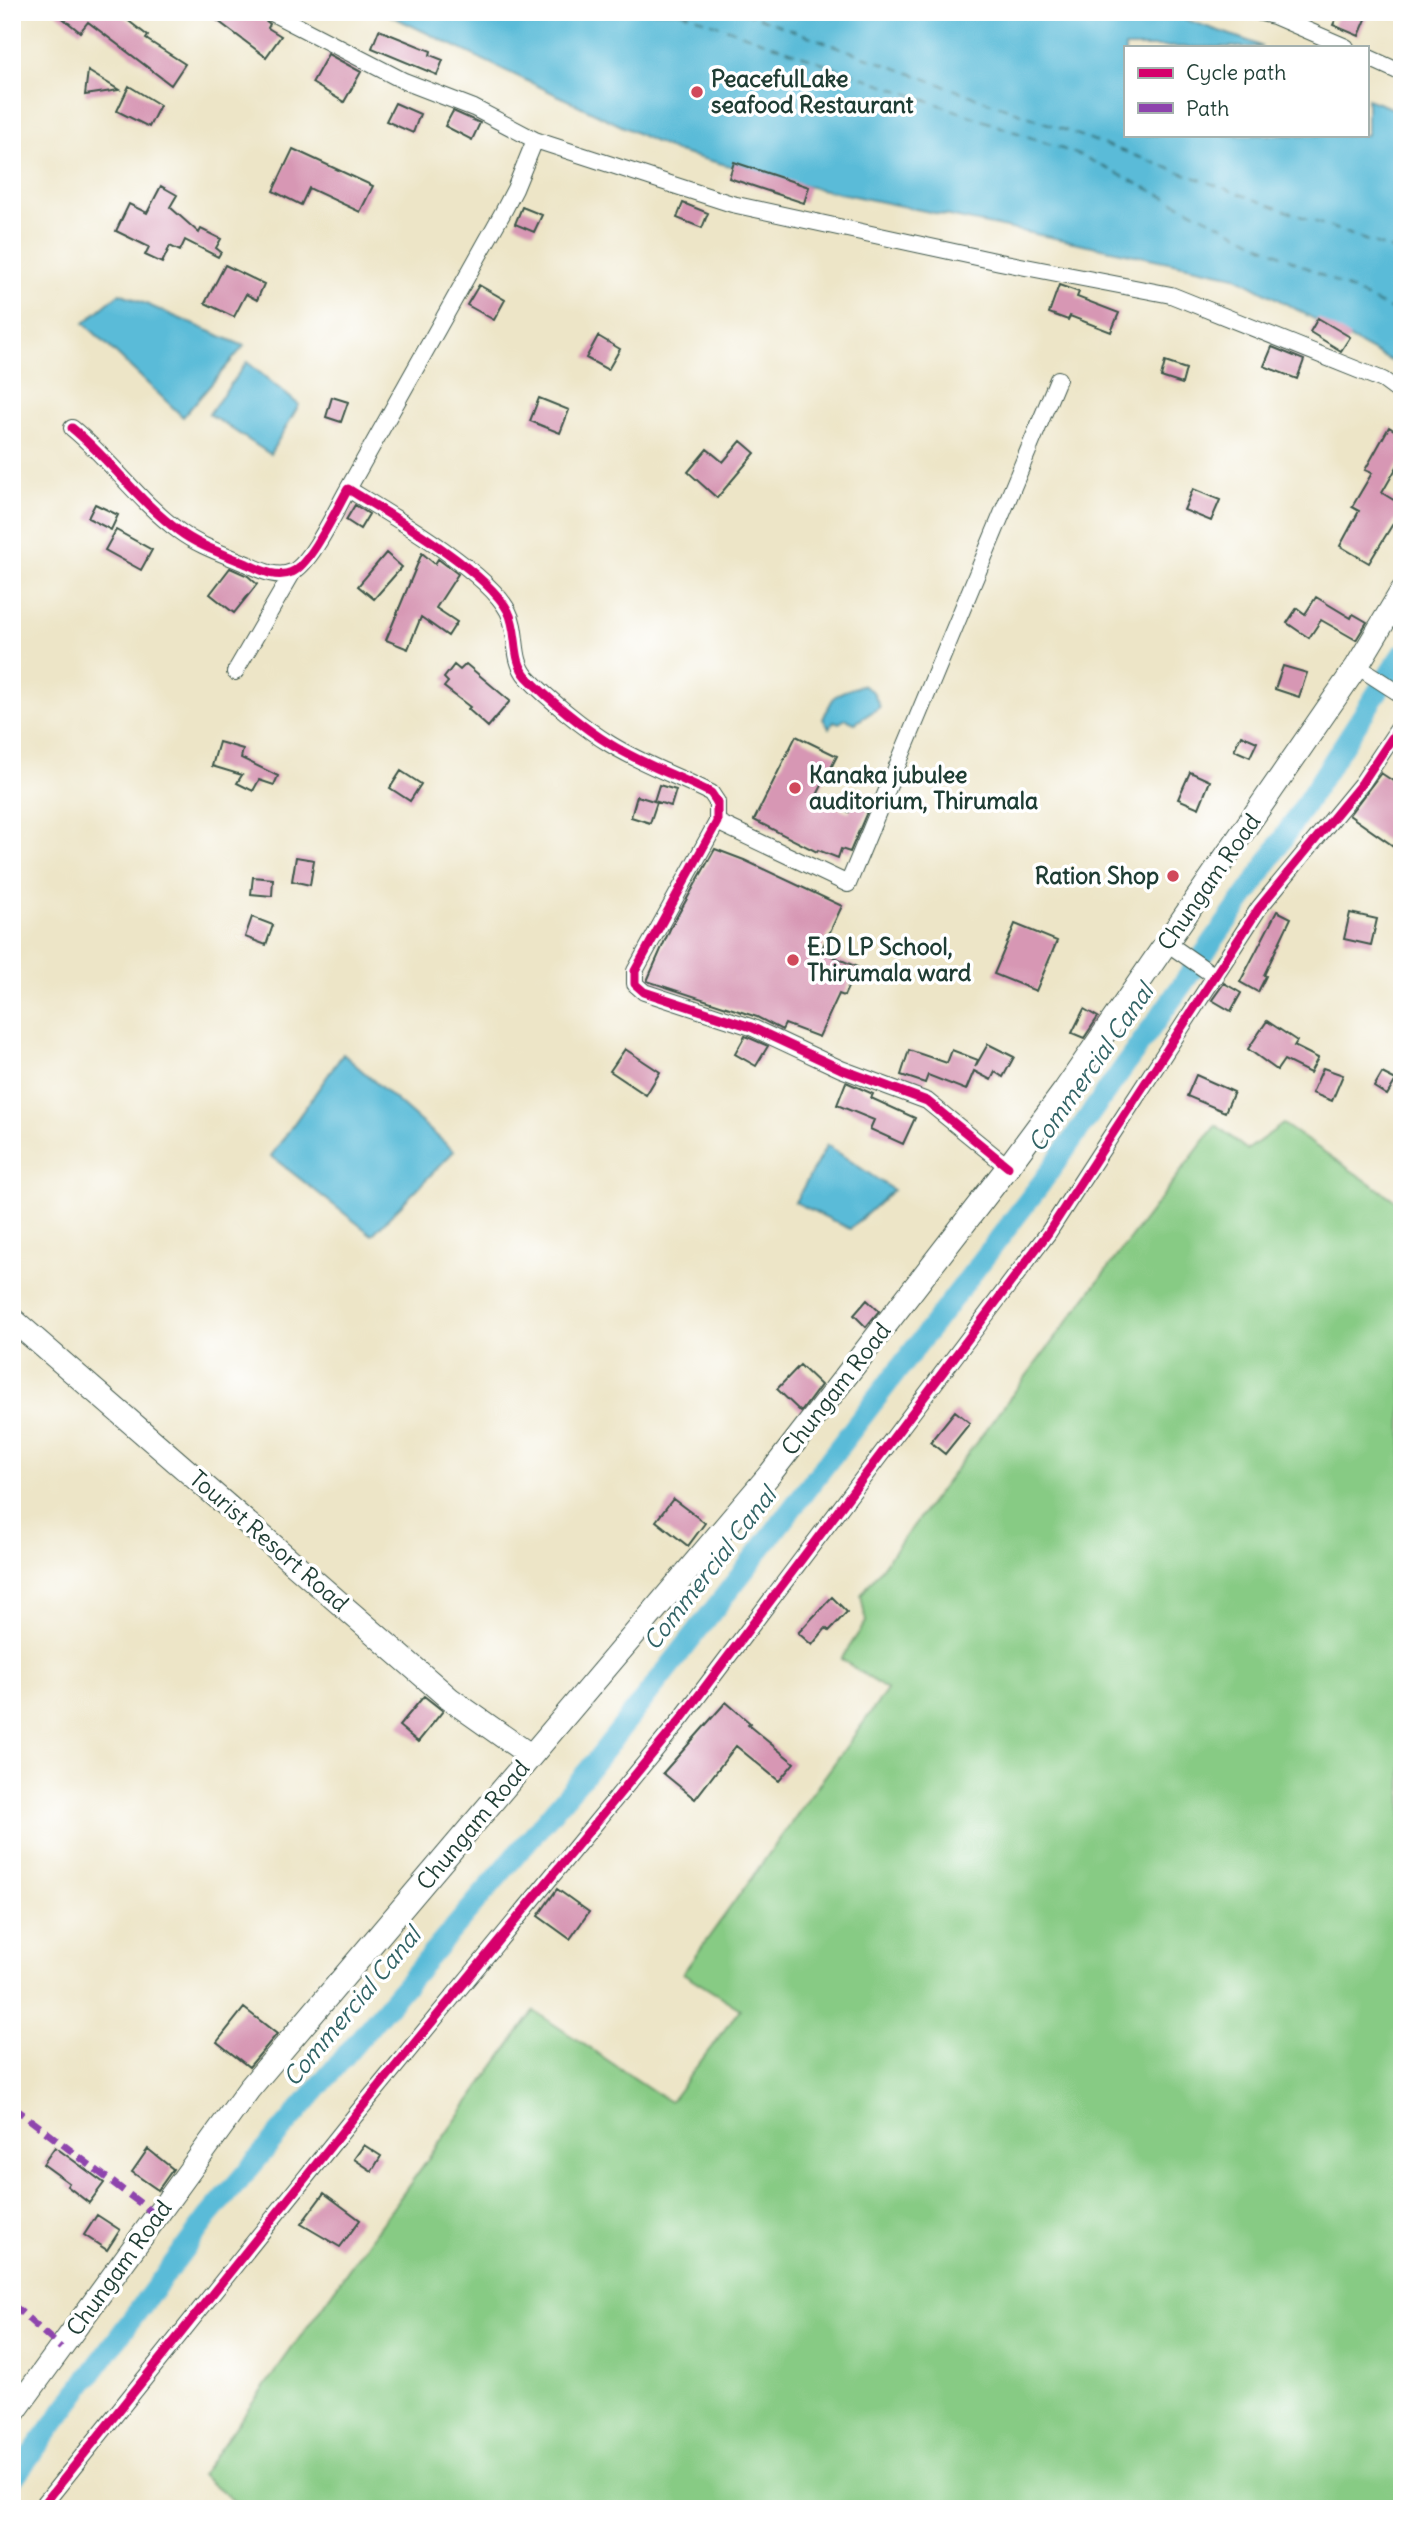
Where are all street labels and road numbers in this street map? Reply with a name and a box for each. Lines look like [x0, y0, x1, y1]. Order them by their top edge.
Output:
street label: Chungam Road [1151, 808, 1267, 956]
street label: Chungam Road [775, 1316, 896, 1461]
street label: Tourist Resort Road [184, 1464, 355, 1618]
street label: Chungam Road [410, 1754, 535, 1896]
street label: Chungam Road [60, 2194, 178, 2341]

